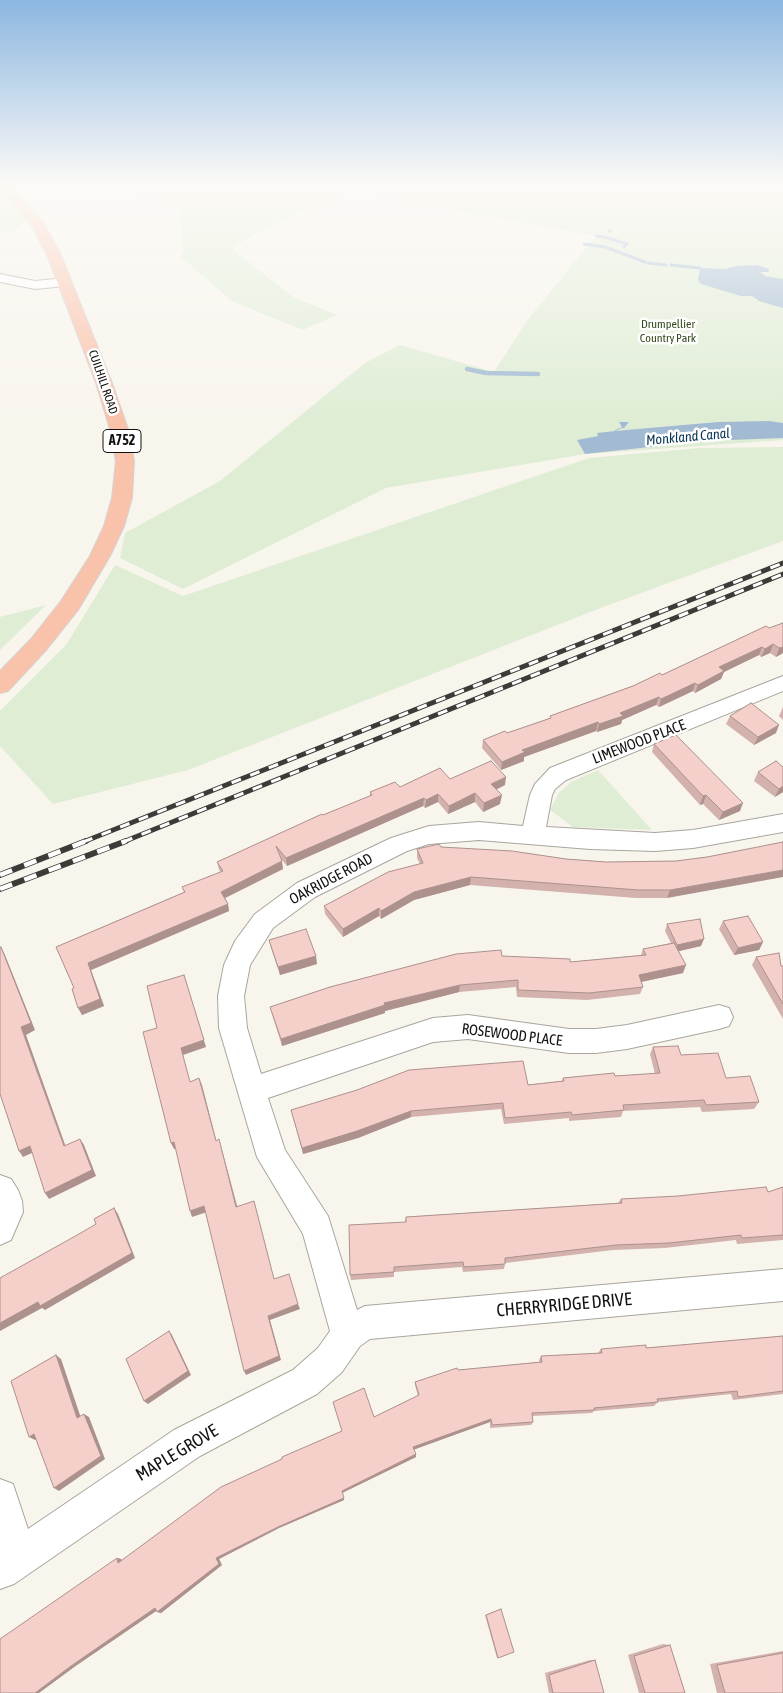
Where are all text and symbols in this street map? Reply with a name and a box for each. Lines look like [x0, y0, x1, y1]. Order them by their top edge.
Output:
park label: Drumpellier Country Park [640, 317, 696, 345]
street label: CUILHILL ROAD [85, 348, 121, 416]
water label: Monkland Canal [645, 425, 731, 449]
road number: A752 [103, 430, 141, 452]
street label: LIMEWOOD PLACE [590, 716, 688, 768]
street label: OAKRIDGE ROAD [286, 850, 376, 908]
street label: ROSEWOOD PLACE [461, 1020, 563, 1050]
street label: CHERRYRIDGE DRIVE [496, 1288, 632, 1322]
street label: MAPLE GROVE [132, 1420, 222, 1486]

